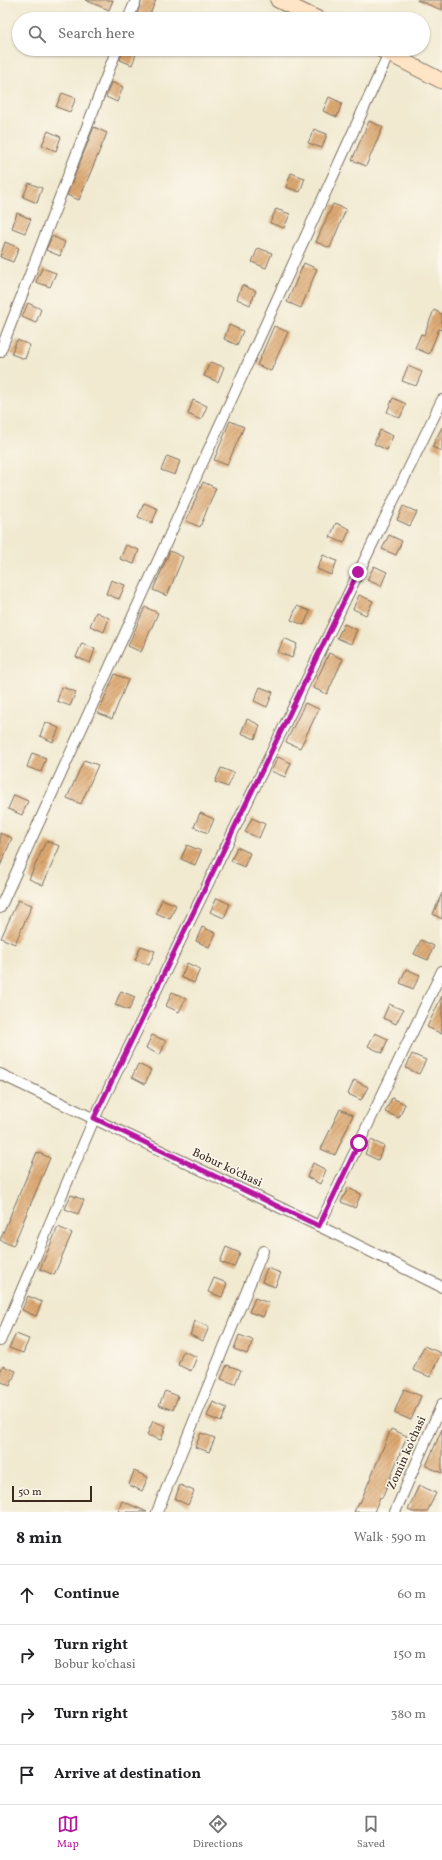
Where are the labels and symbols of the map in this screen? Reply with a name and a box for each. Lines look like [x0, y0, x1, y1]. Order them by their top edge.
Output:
route end [349, 563, 367, 581]
route start [350, 1134, 368, 1152]
street label: Bobur ko'chasi [189, 1145, 265, 1191]
street label: Zomin ko'chasi [384, 1413, 430, 1492]
scale bar [12, 1484, 92, 1503]

